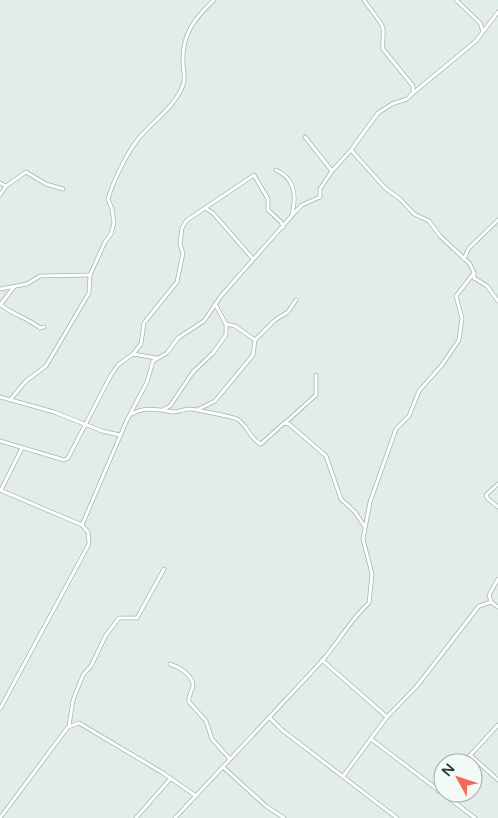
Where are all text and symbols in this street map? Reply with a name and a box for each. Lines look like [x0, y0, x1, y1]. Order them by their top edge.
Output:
north arrow [433, 753, 483, 803]
text: N [438, 760, 459, 780]

